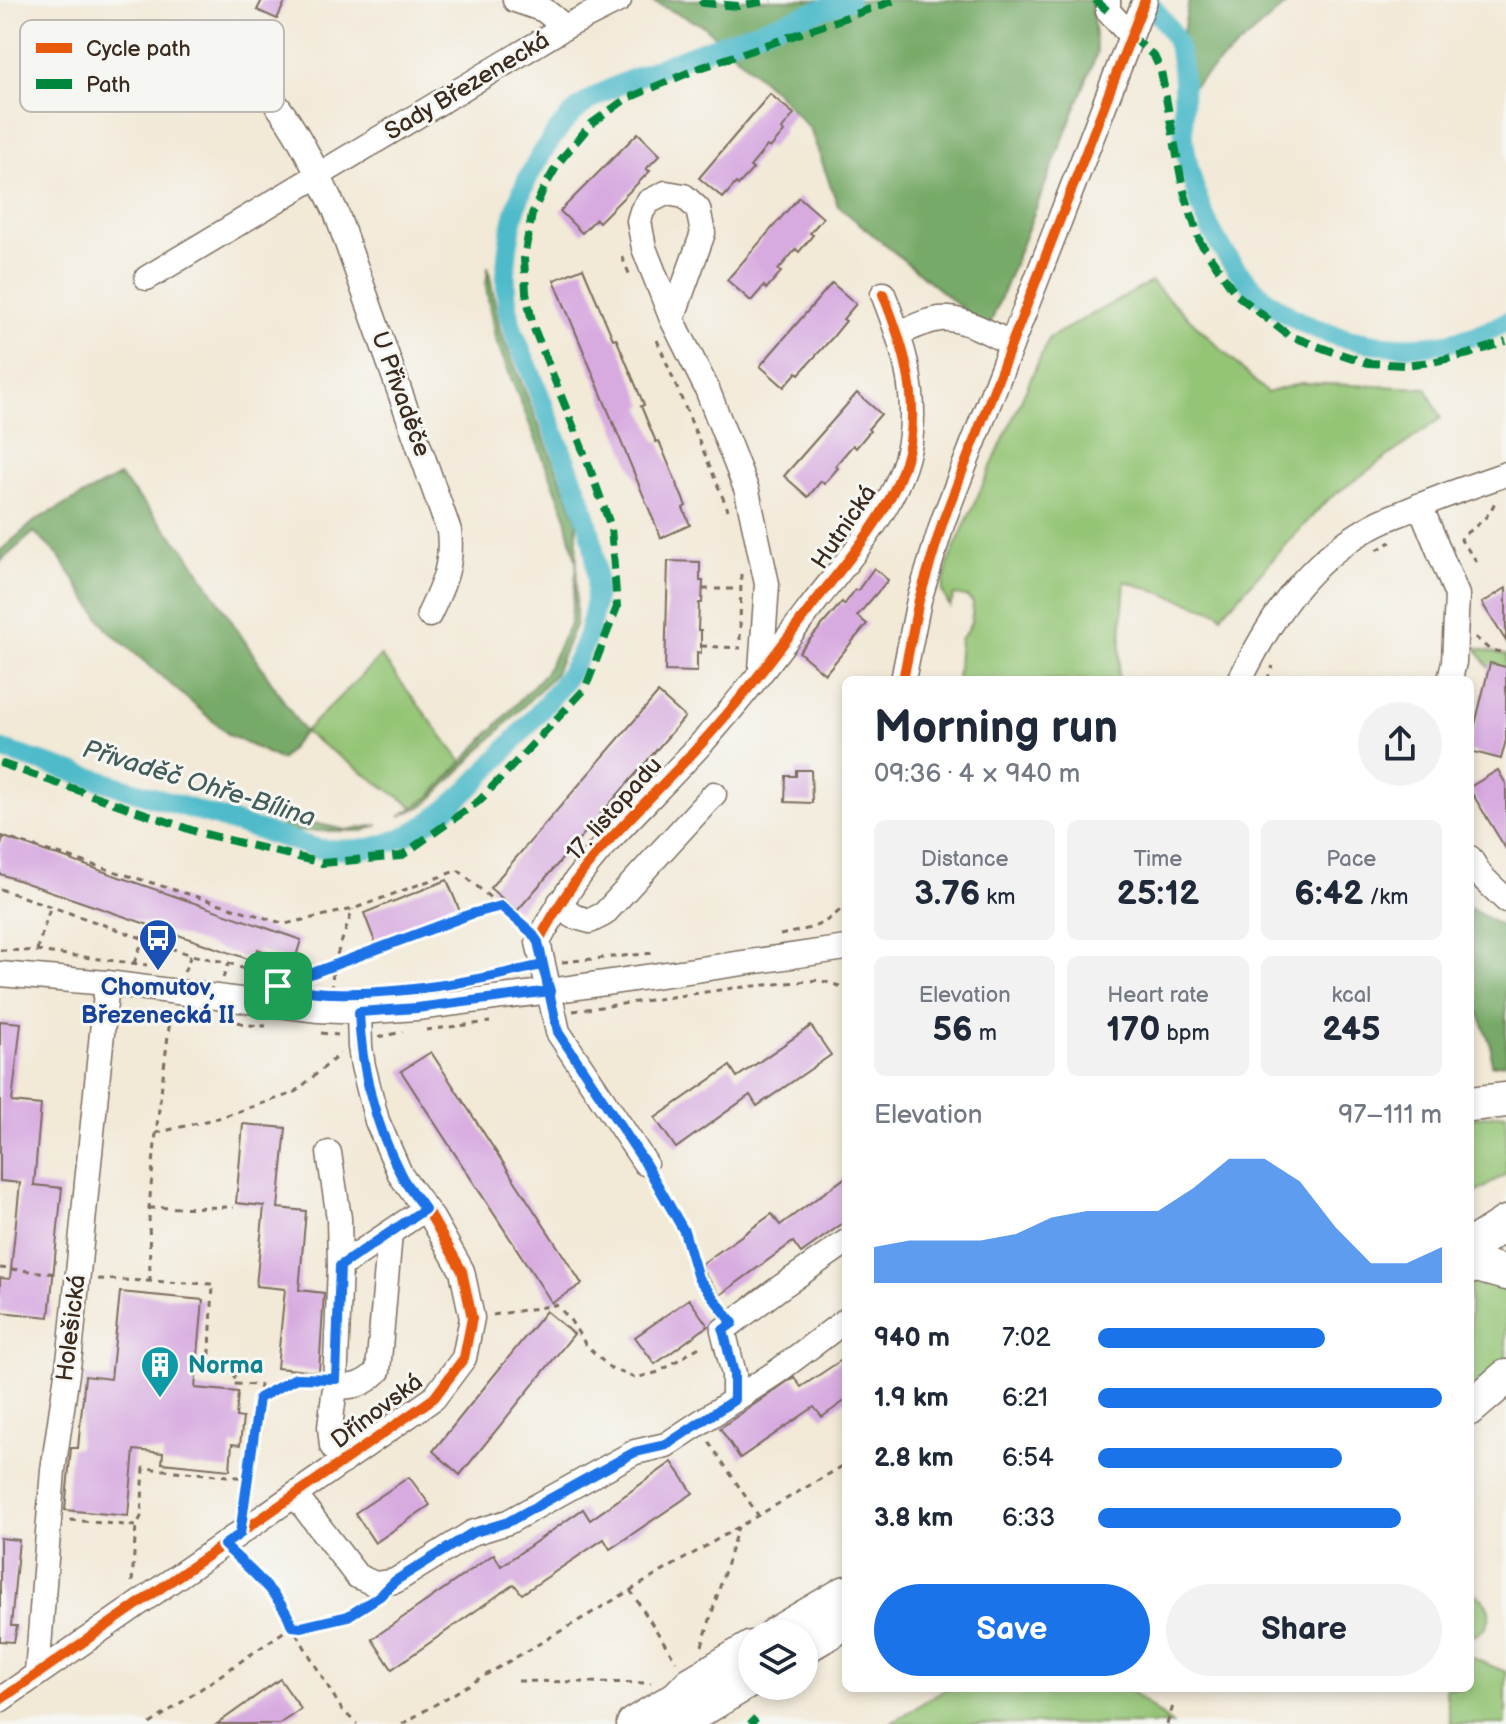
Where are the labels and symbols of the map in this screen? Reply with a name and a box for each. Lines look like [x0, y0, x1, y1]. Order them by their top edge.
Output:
legend [20, 20, 284, 112]
street label: Sady Březenecká [379, 25, 555, 147]
text: Cycle path [86, 36, 191, 63]
text: Path [86, 72, 130, 99]
street label: U Přivaděče [365, 327, 437, 461]
street label: Hutnická [805, 479, 883, 575]
water label: Přivaděč Ohře-Bílina [79, 734, 319, 834]
street label: 17. listopadu [560, 751, 668, 867]
bus stop icon: Chomutov, Březenecká II [137, 917, 179, 972]
pin [244, 952, 312, 1020]
place label: Chomutov, Březenecká II [81, 973, 235, 1030]
street label: Holešická [50, 1273, 92, 1383]
building icon: Norma [139, 1344, 181, 1399]
place label: Norma [188, 1351, 264, 1380]
street label: Dřínovská [326, 1367, 428, 1455]

